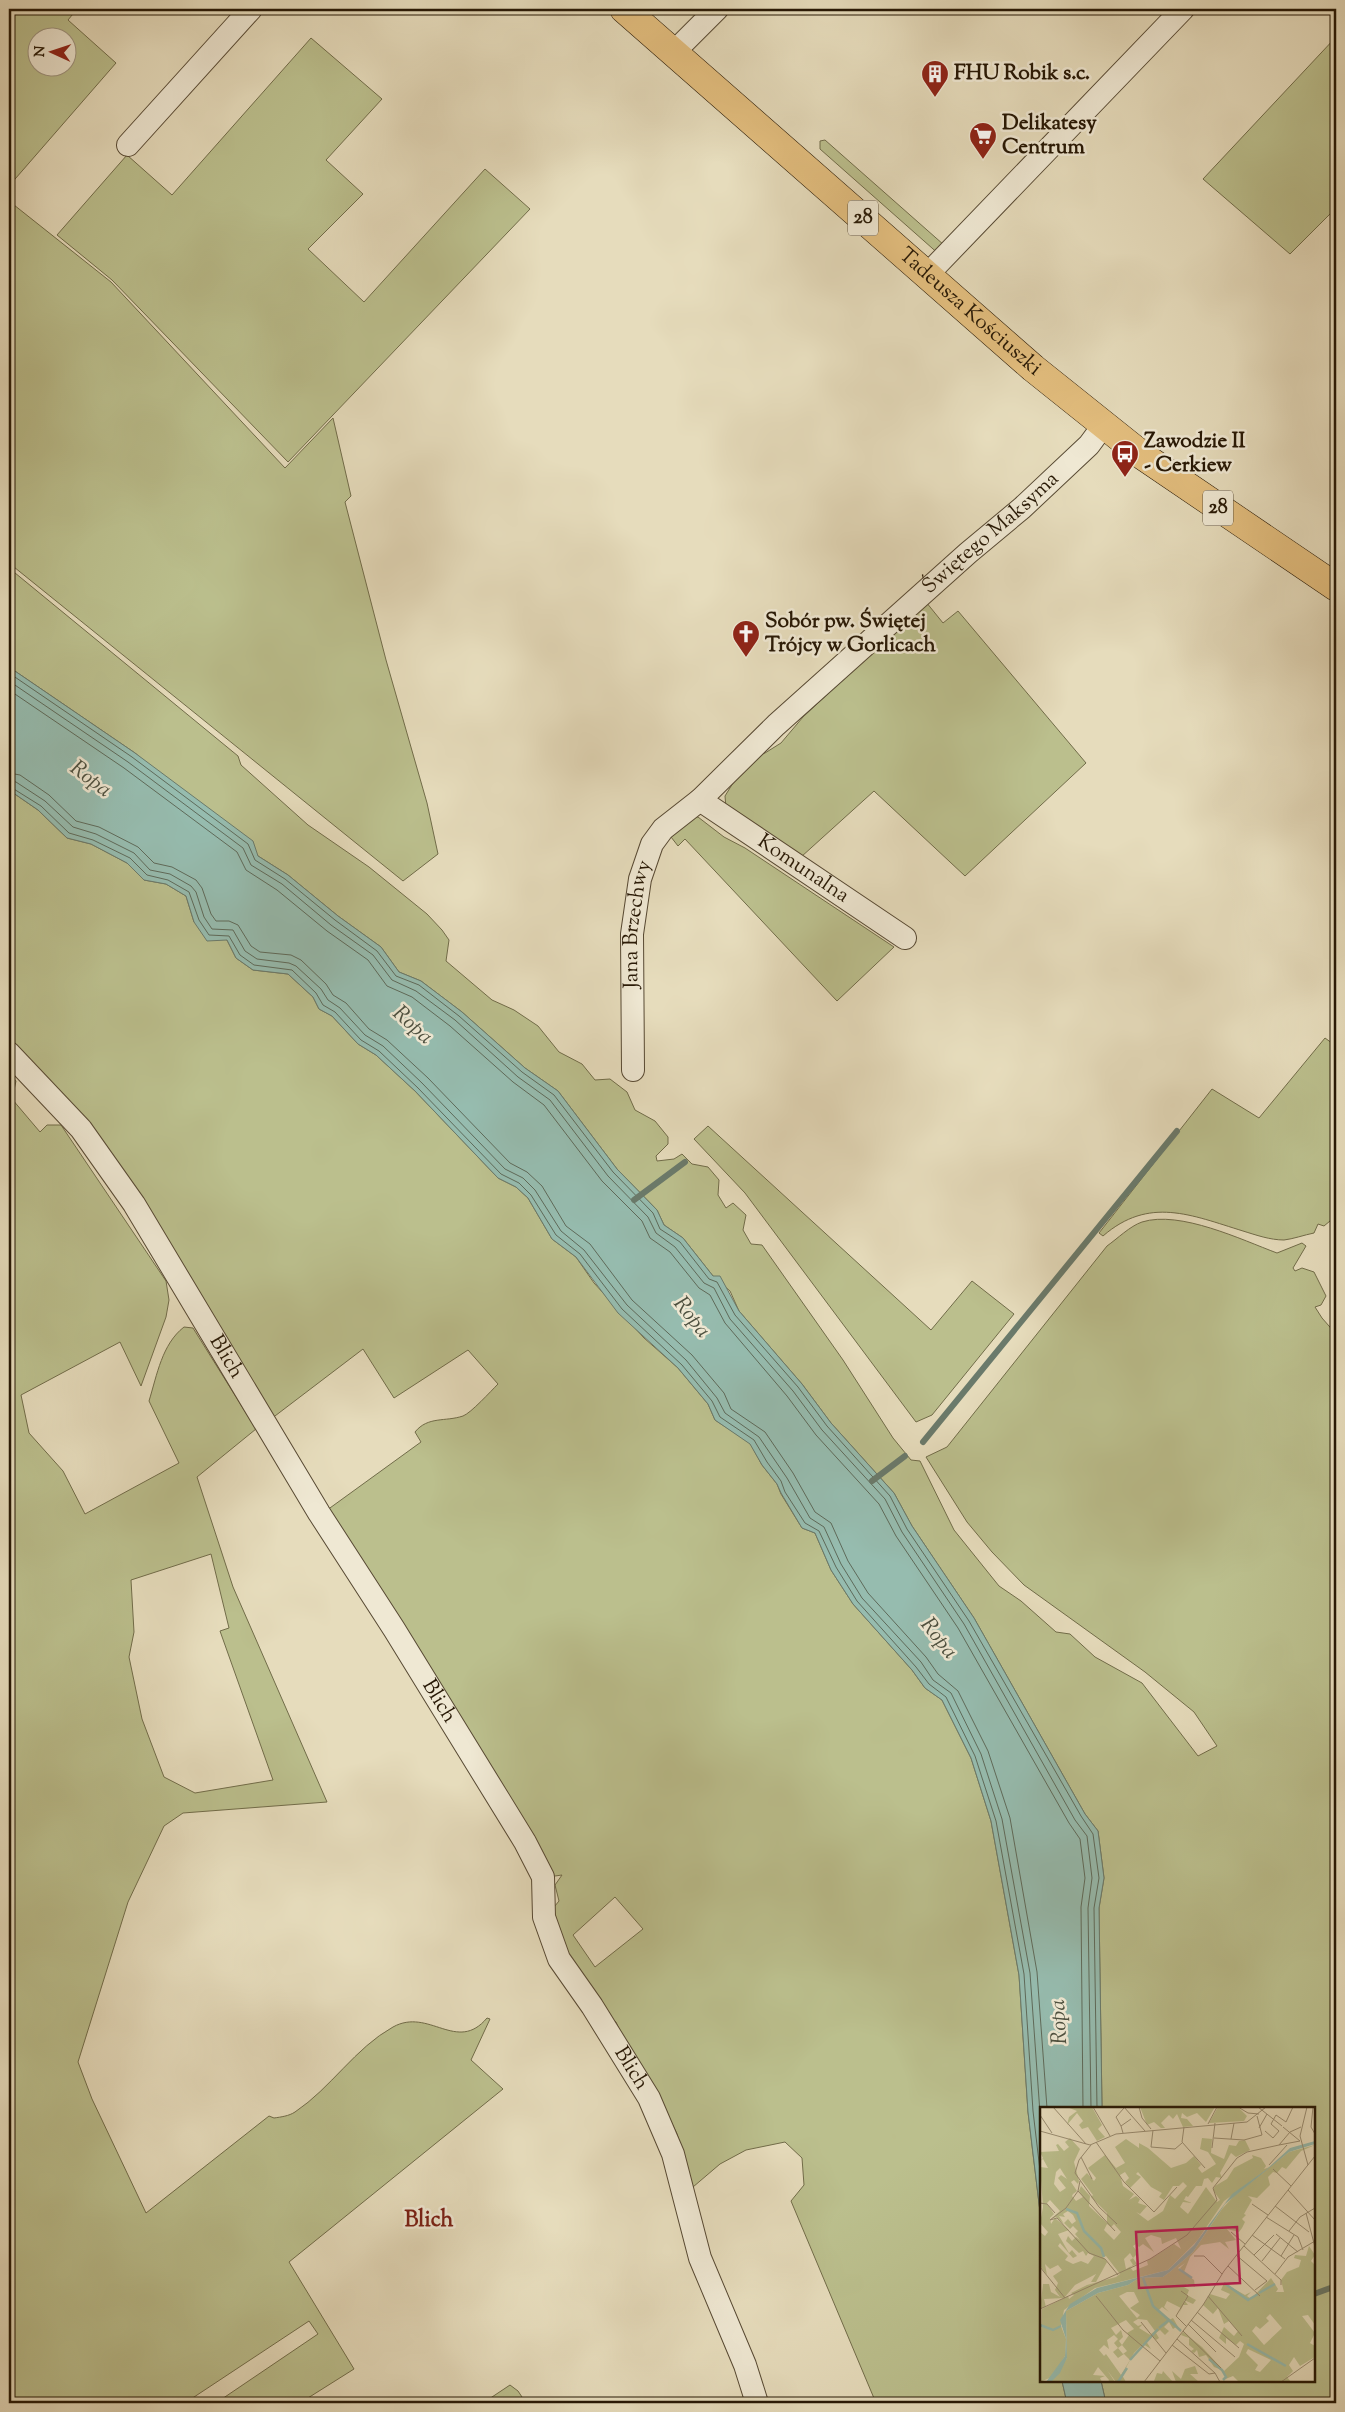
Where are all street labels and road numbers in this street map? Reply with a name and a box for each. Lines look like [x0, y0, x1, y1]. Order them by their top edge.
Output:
road number: 28 [848, 200, 878, 236]
street label: Tadeusza Kościuszki [892, 241, 1047, 384]
street label: Świętego Maksyma [916, 465, 1066, 602]
road number: 28 [1203, 490, 1233, 526]
street label: Komunalna [751, 827, 855, 911]
street label: Jana Brzechwy [617, 856, 660, 990]
street label: Blich [201, 1329, 251, 1385]
street label: Blich [414, 1674, 464, 1729]
street label: Blich [606, 2041, 656, 2096]

